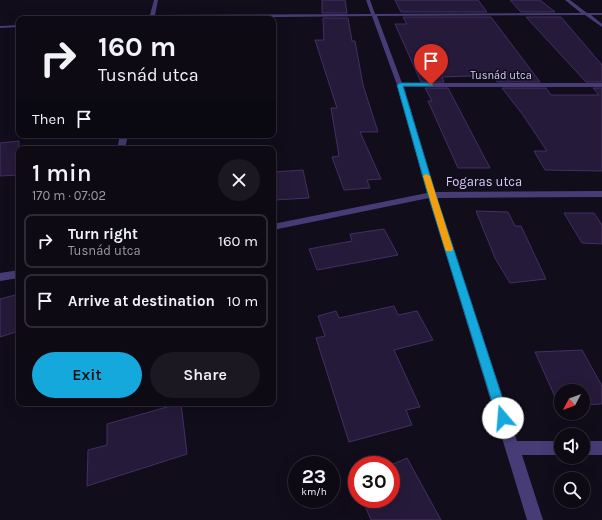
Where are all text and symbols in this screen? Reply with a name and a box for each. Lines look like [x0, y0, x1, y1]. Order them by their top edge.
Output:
text: 160 m [98, 30, 176, 63]
icon: right [32, 32, 84, 84]
pin [414, 44, 448, 85]
icon: arrive [420, 50, 442, 72]
text: Tusnád utca [98, 64, 199, 86]
street label: Tusnád utca [470, 69, 532, 82]
icon: arrive [73, 108, 95, 130]
text: Then [32, 110, 65, 128]
text: 1 min [32, 159, 92, 187]
button: close [218, 159, 260, 201]
street label: Fogaras utca [446, 174, 522, 189]
text: 170 m · 07:02 [32, 188, 106, 203]
text: Turn right [68, 225, 138, 243]
icon: right [34, 230, 56, 252]
text: 160 m [218, 232, 258, 250]
text: Tusnád utca [68, 243, 141, 258]
icon: arrive [34, 290, 56, 312]
text: Arrive at destination [68, 292, 215, 310]
text: 10 m [227, 292, 258, 310]
button: Exit [32, 352, 142, 398]
button: Share [150, 352, 260, 398]
north arrow [554, 384, 590, 420]
map controls [554, 384, 590, 508]
position arrow [482, 397, 524, 439]
button: sound [554, 428, 590, 464]
speed limit sign: 30 [348, 456, 400, 508]
text: 23 [302, 465, 326, 488]
button: search [554, 472, 590, 508]
text: km/h [301, 486, 327, 498]

